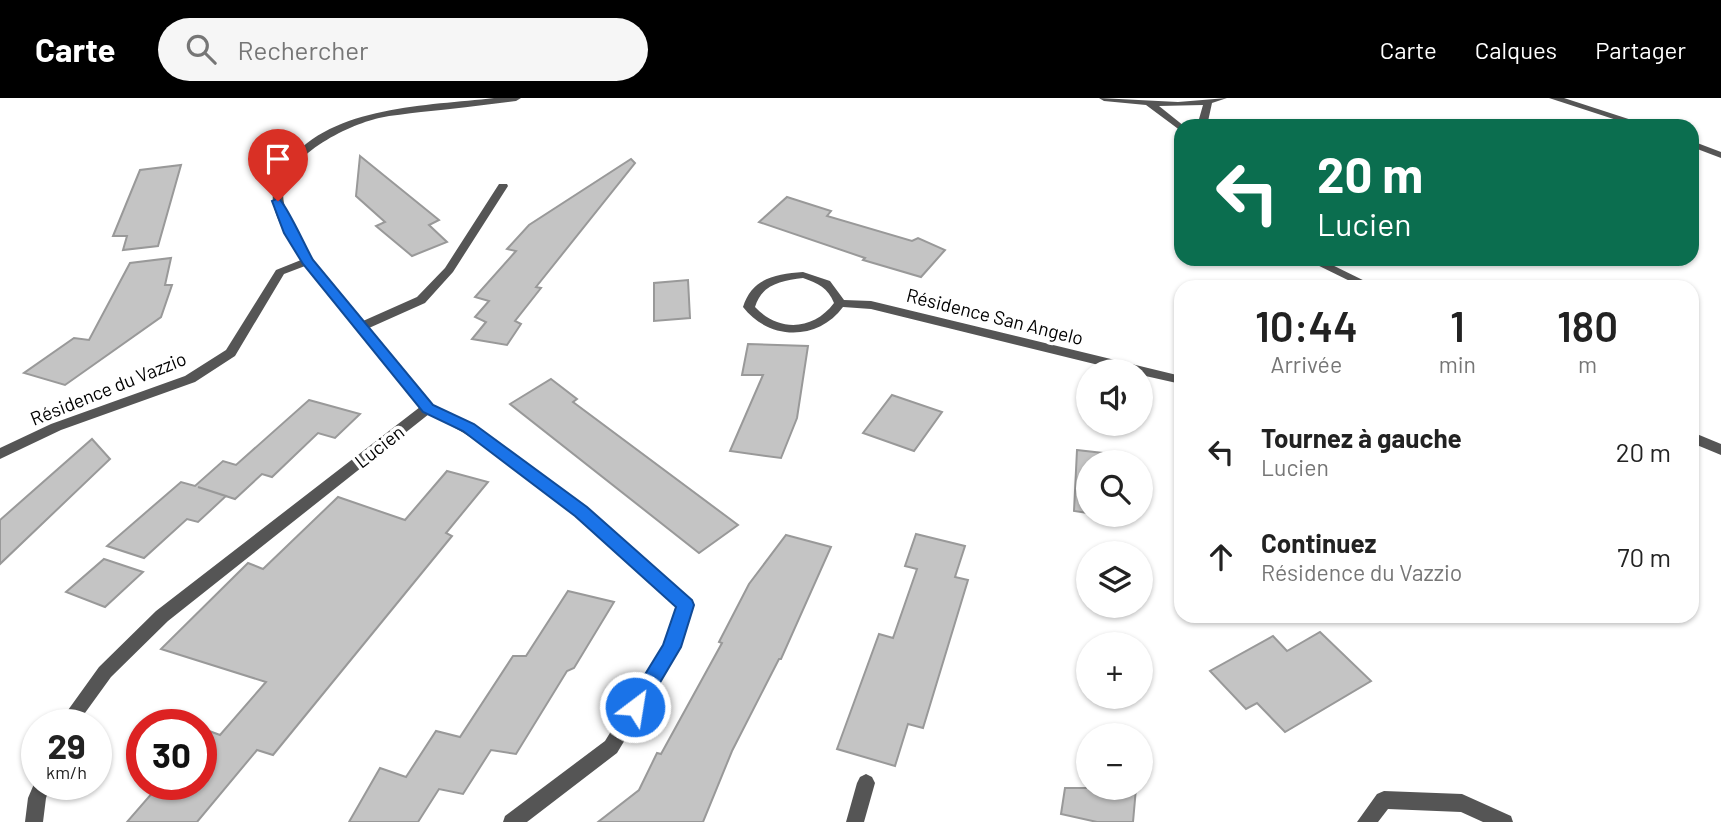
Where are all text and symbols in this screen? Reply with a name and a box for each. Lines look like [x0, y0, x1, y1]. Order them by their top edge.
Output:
search box [158, 18, 648, 81]
text: Carte [35, 29, 116, 69]
icon: search [182, 30, 220, 68]
text: Rechercher [238, 34, 368, 65]
text: Carte [1380, 35, 1437, 64]
text: Calques [1475, 35, 1557, 64]
text: Partager [1595, 35, 1686, 64]
pin [248, 129, 308, 201]
icon: arrive [259, 140, 297, 178]
text: 20 m [1317, 144, 1423, 203]
icon: left [1202, 147, 1293, 238]
text: Lucien [1317, 204, 1411, 242]
street label: Résidence San Angelo [904, 283, 1086, 349]
text: 10:44 [1255, 300, 1358, 350]
text: 1 [1450, 300, 1465, 350]
text: 180 [1557, 300, 1618, 350]
street label: Résidence du Vazzio [27, 346, 189, 430]
text: Arrivée [1271, 350, 1342, 378]
text: min [1439, 350, 1476, 378]
text: m [1578, 350, 1597, 378]
map controls [1076, 359, 1153, 800]
button: sound [1076, 359, 1153, 436]
street label: Lucien [350, 420, 408, 472]
text: Tournez à gauche [1261, 422, 1462, 453]
icon: left [1202, 433, 1240, 471]
text: 20 m [1616, 436, 1671, 467]
button: search [1076, 450, 1153, 527]
text: Lucien [1261, 453, 1329, 481]
text: Continuez [1261, 527, 1377, 558]
icon: ahead [1202, 538, 1240, 576]
button: layers [1076, 541, 1153, 618]
text: 70 m [1617, 541, 1671, 572]
text: Résidence du Vazzio [1261, 558, 1462, 586]
button: + [1076, 632, 1153, 709]
position arrow [598, 670, 672, 744]
speed limit sign: 30 [126, 709, 217, 800]
button: − [1076, 723, 1153, 800]
text: 29 [47, 724, 86, 766]
text: km/h [46, 761, 87, 783]

